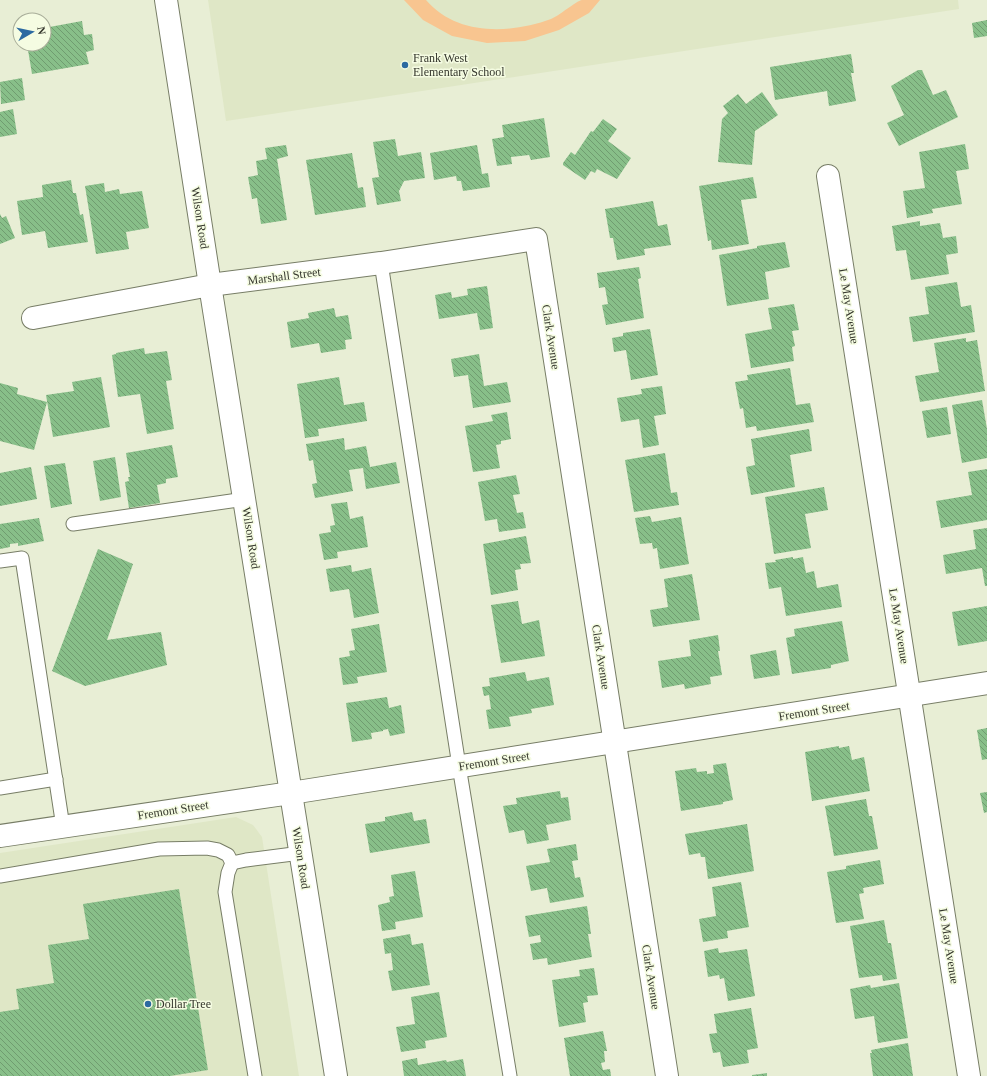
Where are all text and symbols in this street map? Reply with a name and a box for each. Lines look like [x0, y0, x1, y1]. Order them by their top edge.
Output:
north arrow [12, 12, 52, 52]
text: N [35, 26, 48, 35]
place label: Frank West Elementary School [413, 51, 505, 79]
marker: Frank West Elementary School [400, 60, 410, 70]
street label: Wilson Road [188, 186, 212, 250]
street label: Marshall Street [247, 264, 322, 287]
street label: Le May Avenue [836, 267, 862, 345]
street label: Clark Avenue [539, 304, 563, 370]
street label: Wilson Road [239, 506, 263, 570]
street label: Le May Avenue [886, 587, 912, 665]
street label: Clark Avenue [589, 624, 613, 690]
street label: Fremont Street [778, 698, 851, 724]
street label: Fremont Street [458, 748, 531, 774]
street label: Fremont Street [137, 797, 210, 823]
street label: Wilson Road [289, 826, 313, 890]
street label: Le May Avenue [936, 907, 962, 985]
street label: Clark Avenue [639, 944, 663, 1010]
place label: Dollar Tree [156, 997, 211, 1011]
marker: Dollar Tree [143, 999, 153, 1009]

